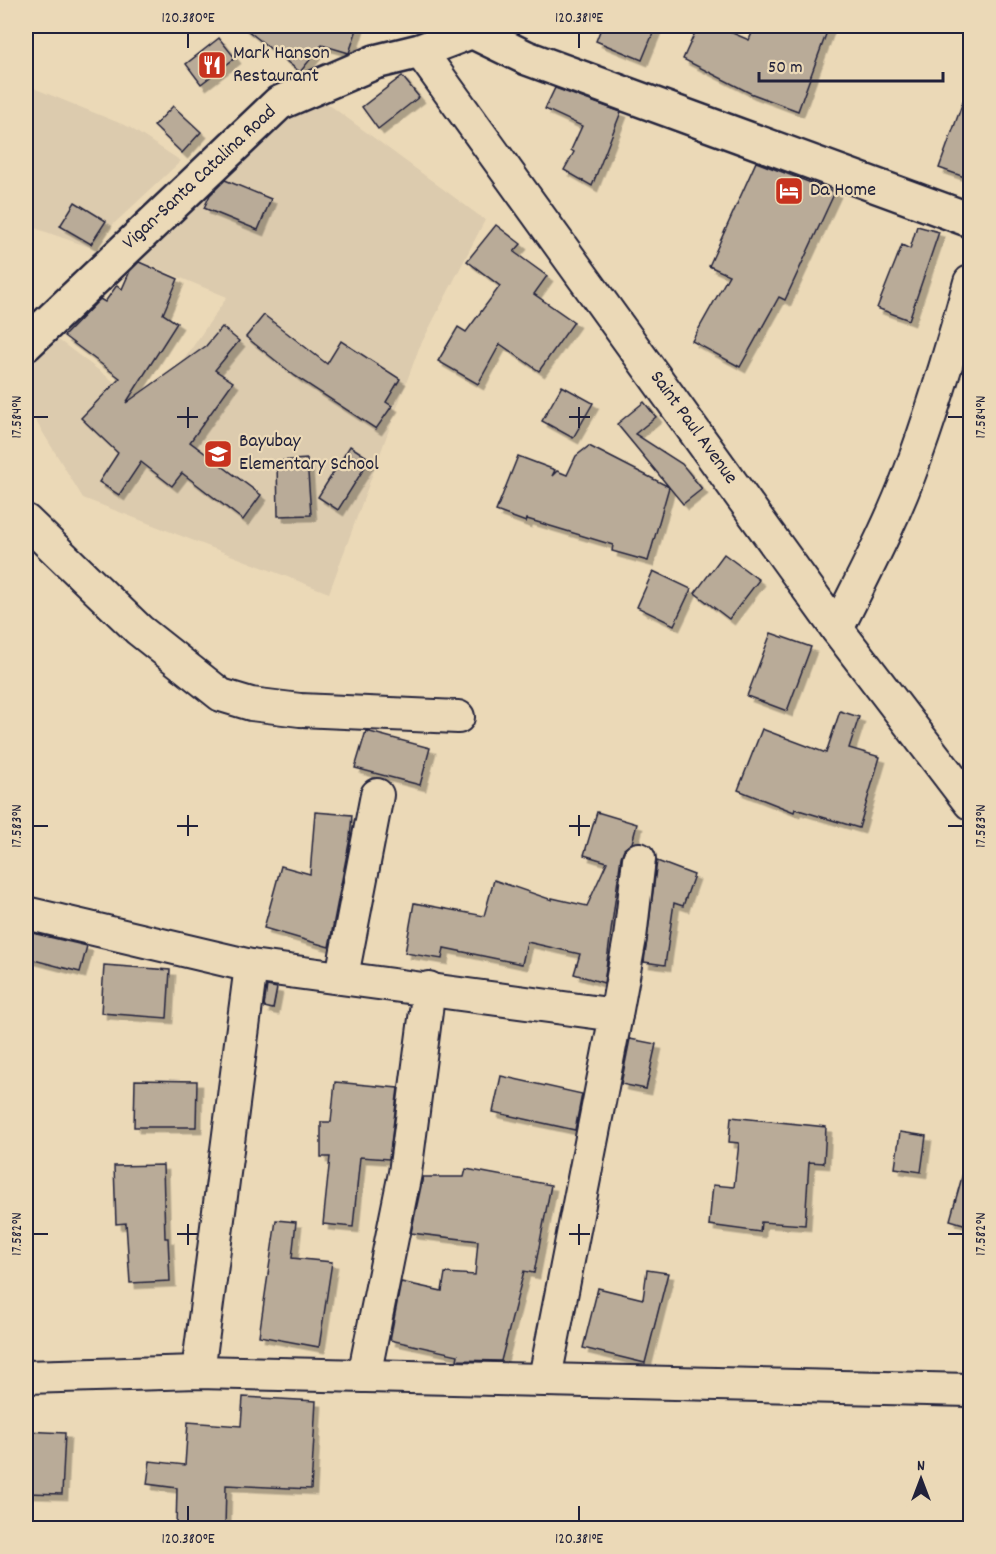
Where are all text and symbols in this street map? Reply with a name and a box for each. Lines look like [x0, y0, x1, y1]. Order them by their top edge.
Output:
text: 120.380°E [162, 8, 215, 30]
text: 120.381°E [555, 8, 603, 30]
place label: Mark Hanson Restaurant [233, 40, 330, 91]
scale bar [759, 45, 944, 83]
restaurant icon: Mark Hanson Restaurant [196, 49, 228, 81]
text: 50 m [768, 56, 803, 81]
street label: Vigan-Santa Catalina Road [117, 99, 283, 257]
hotel icon: Da Home [773, 175, 805, 207]
place label: Da Home [810, 177, 876, 205]
street label: Saint Paul Avenue [642, 365, 744, 491]
text: 17.584°N [7, 396, 29, 438]
text: 17.584°N [971, 396, 993, 438]
place label: Bayubay Elementary School [239, 428, 379, 479]
school or university icon: Bayubay Elementary School [202, 438, 234, 470]
text: 17.583°N [7, 804, 29, 848]
text: 17.583°N [971, 804, 993, 848]
text: 17.582°N [7, 1212, 29, 1256]
text: 17.582°N [971, 1212, 993, 1256]
north arrow [891, 1449, 951, 1509]
text: N [917, 1455, 925, 1478]
text: 120.380°E [162, 1529, 215, 1551]
text: 120.381°E [555, 1529, 603, 1551]

